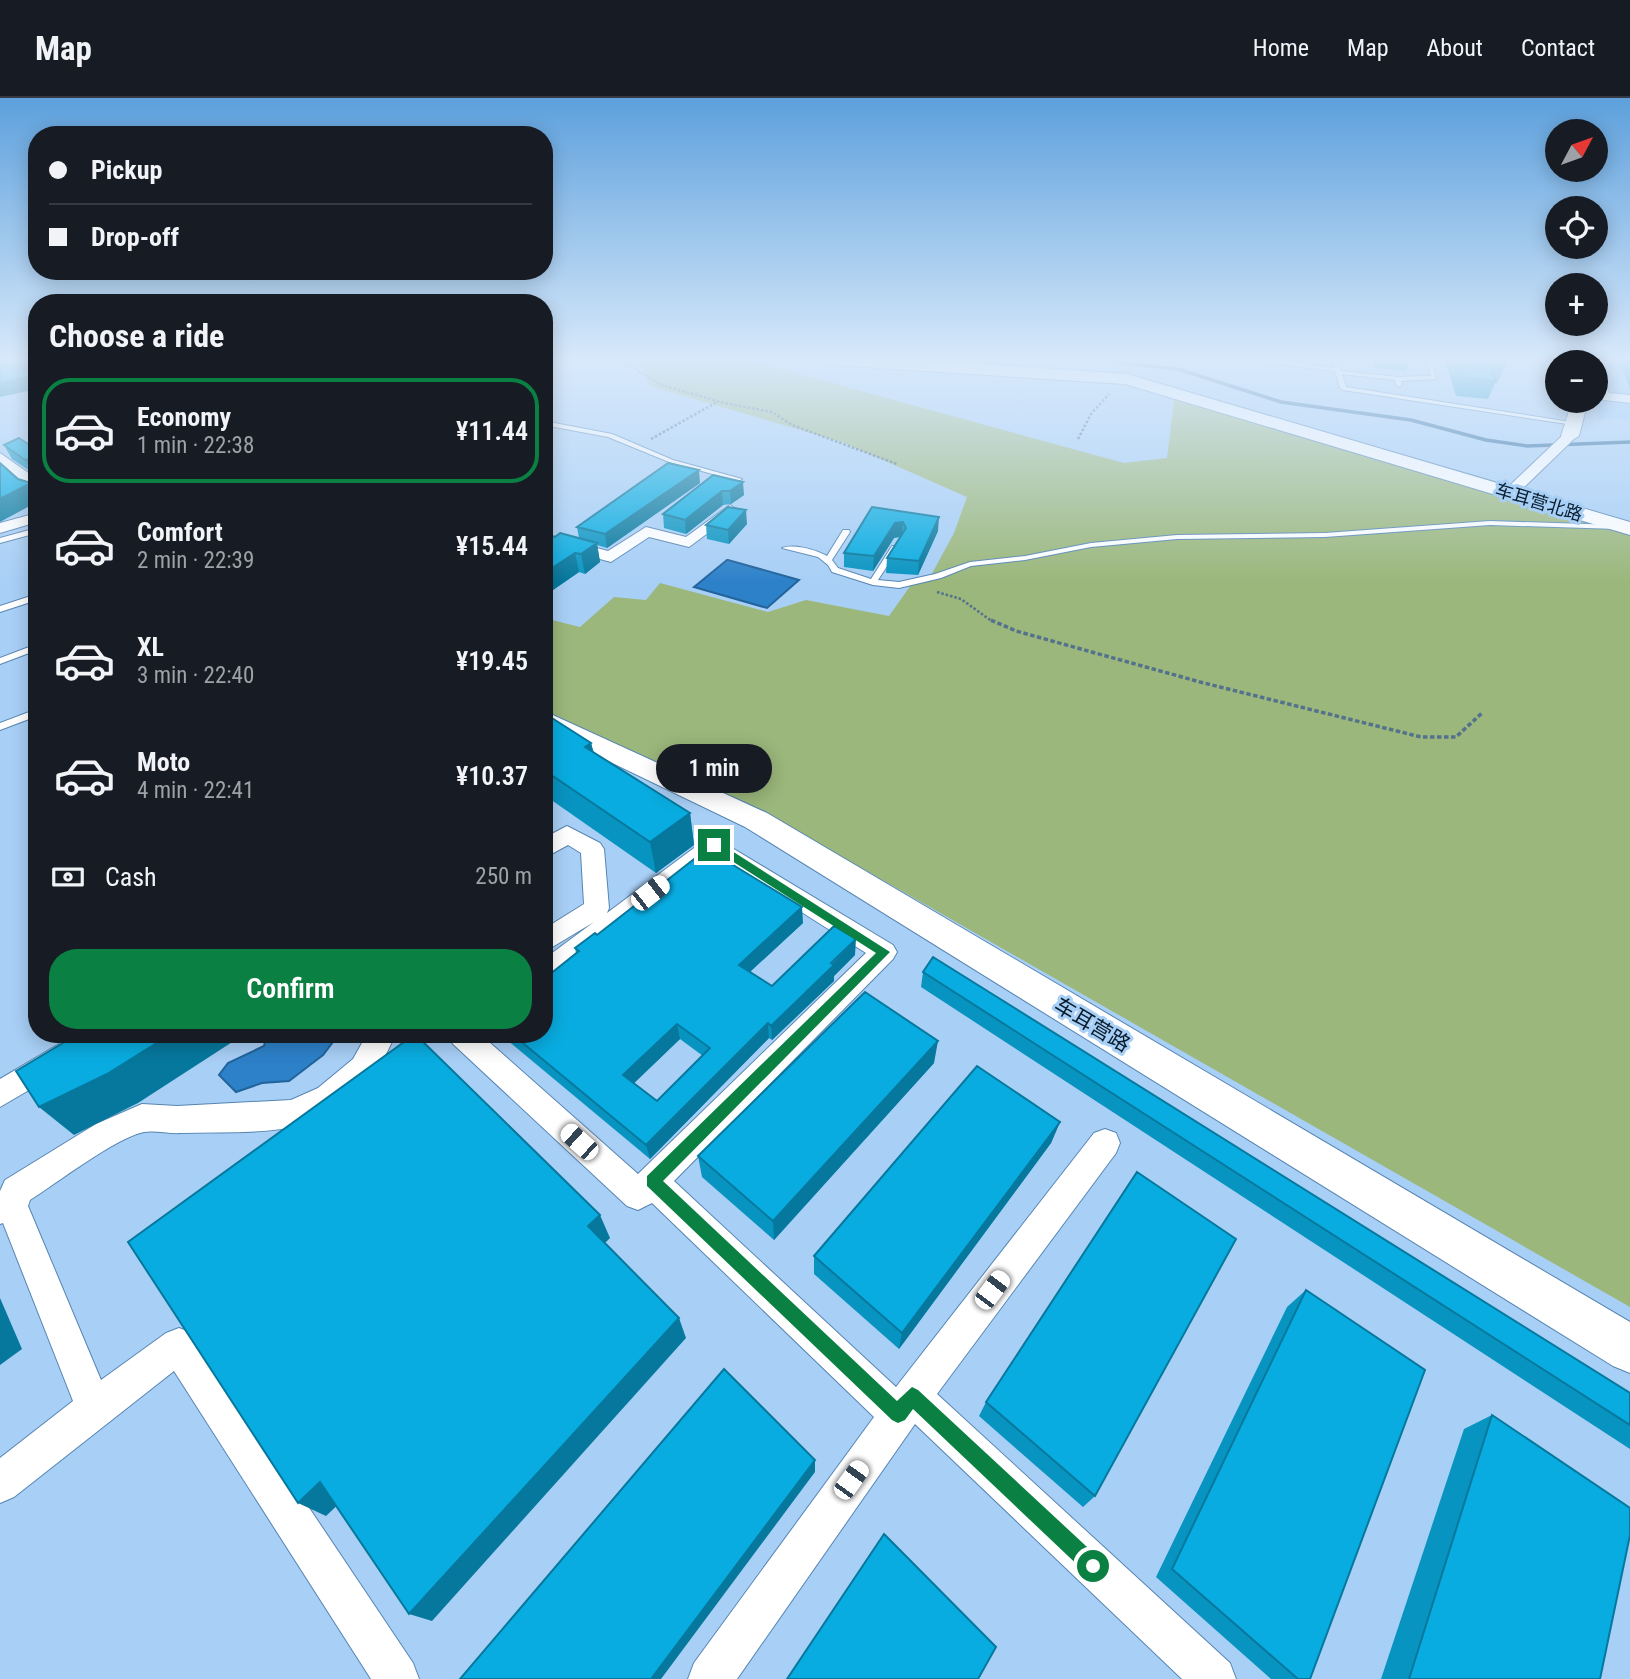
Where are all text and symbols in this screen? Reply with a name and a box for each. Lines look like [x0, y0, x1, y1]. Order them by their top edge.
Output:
text: Map [35, 29, 92, 68]
text: Home [1253, 34, 1309, 62]
text: Map [1347, 34, 1389, 62]
text: About [1427, 34, 1483, 62]
text: Contact [1521, 34, 1595, 62]
north arrow [1545, 119, 1608, 182]
map controls [1545, 119, 1608, 413]
text: Pickup [91, 155, 162, 185]
button: locate [1545, 196, 1608, 259]
text: Drop-off [91, 222, 179, 252]
button: + [1545, 273, 1608, 336]
text: Choose a ride [49, 317, 224, 355]
button: − [1545, 350, 1608, 413]
icon: car [53, 399, 116, 462]
text: Economy [137, 402, 231, 432]
text: ¥11.44 [456, 416, 528, 446]
text: 1 min · 22:38 [137, 432, 254, 459]
street label: 车耳营北路 [1493, 479, 1585, 525]
icon: car [53, 514, 116, 577]
text: Comfort [137, 517, 223, 547]
text: ¥15.44 [456, 531, 528, 561]
text: 2 min · 22:39 [137, 547, 254, 574]
icon: car [53, 629, 116, 692]
text: XL [137, 632, 164, 662]
text: ¥19.45 [456, 646, 528, 676]
text: 3 min · 22:40 [137, 662, 254, 689]
icon: car [53, 744, 116, 807]
callout: 1 min [656, 744, 772, 792]
text: Moto [137, 747, 190, 777]
text: 1 min [689, 755, 739, 782]
text: ¥10.37 [456, 761, 528, 791]
text: 4 min · 22:41 [137, 777, 254, 804]
route end [698, 829, 730, 861]
icon: cash [49, 858, 87, 896]
text: Cash [105, 862, 157, 892]
text: 250 m [475, 863, 532, 890]
car [627, 872, 674, 914]
button: Confirm [49, 949, 532, 1029]
street label: 车耳营路 [1050, 993, 1134, 1057]
car [557, 1120, 602, 1164]
car [971, 1267, 1014, 1313]
car [831, 1457, 872, 1503]
route start [1077, 1550, 1109, 1582]

